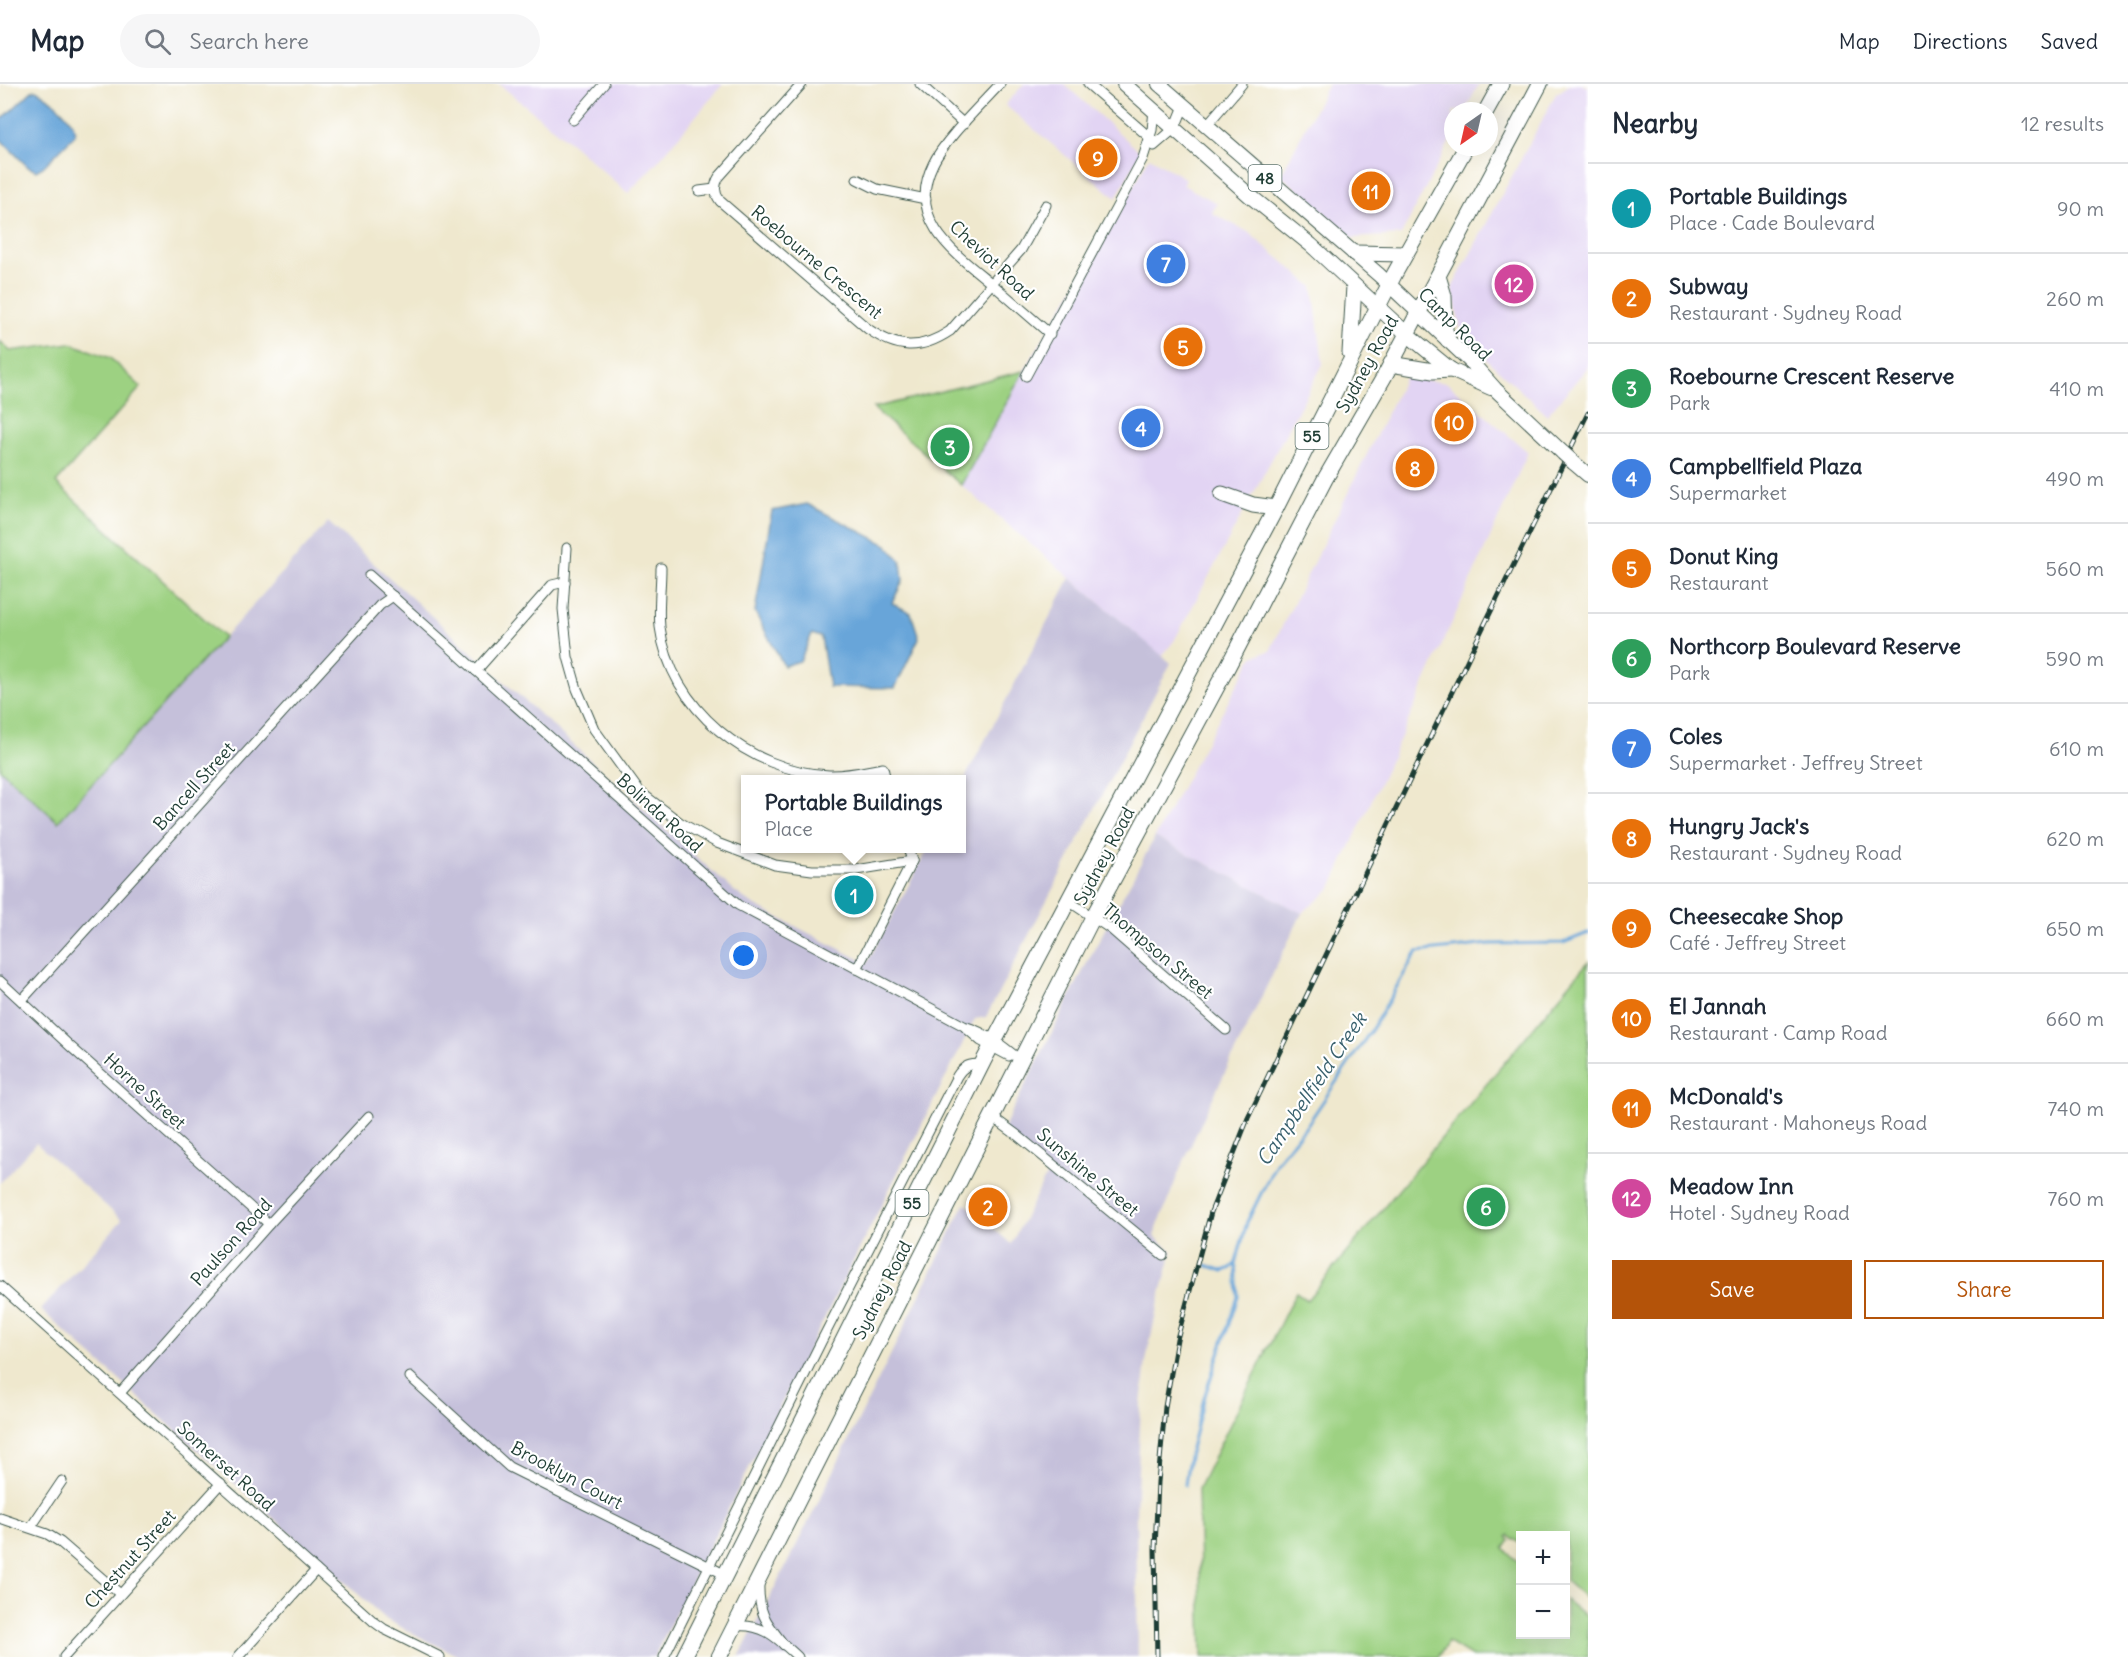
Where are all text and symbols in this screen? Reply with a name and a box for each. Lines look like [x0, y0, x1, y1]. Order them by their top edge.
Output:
search box [120, 14, 540, 68]
text: Map [30, 23, 84, 59]
icon: search [141, 25, 174, 58]
text: Search here [189, 27, 309, 55]
text: Map [1839, 28, 1880, 55]
text: Directions [1913, 28, 2007, 55]
text: Saved [2040, 28, 2098, 55]
north arrow [1444, 102, 1498, 156]
text: Nearby [1612, 107, 1698, 140]
text: 12 results [2021, 111, 2104, 136]
pin: 9 [1078, 136, 1118, 181]
road number: 48 [1248, 165, 1282, 191]
pin: 11 [1352, 168, 1390, 214]
text: Portable Buildings [1669, 182, 1847, 210]
text: 1 [1628, 196, 1635, 221]
text: 90 m [2057, 196, 2104, 221]
street label: Roebourne Crescent [747, 200, 887, 324]
text: Place · Cade Boulevard [1669, 210, 1875, 235]
street label: Cheviot Road [945, 215, 1039, 305]
pin: 7 [1146, 242, 1186, 286]
pin: 12 [1494, 262, 1534, 306]
text: Subway [1669, 272, 1748, 300]
street label: Camp Road [1413, 282, 1497, 366]
text: 2 [1626, 286, 1637, 311]
text: 260 m [2046, 286, 2104, 311]
text: Restaurant · Sydney Road [1669, 300, 1902, 325]
street label: Sydney Road [1331, 311, 1403, 417]
pin: 5 [1164, 324, 1202, 370]
text: Roebourne Crescent Reserve [1669, 362, 1954, 390]
text: 3 [1626, 376, 1637, 401]
text: 410 m [2049, 376, 2104, 401]
text: Park [1669, 390, 1710, 415]
pin: 10 [1434, 400, 1474, 444]
pin: 4 [1122, 406, 1160, 450]
road number: 55 [1296, 423, 1328, 449]
pin: 3 [930, 424, 970, 470]
pin: 8 [1396, 446, 1434, 490]
text: Campbellfield Plaza [1669, 452, 1862, 480]
text: 4 [1626, 466, 1637, 491]
text: 490 m [2045, 466, 2104, 491]
text: Supermarket [1669, 480, 1787, 505]
text: Donut King [1669, 542, 1779, 570]
text: 5 [1626, 556, 1637, 581]
text: 560 m [2046, 556, 2104, 581]
text: Restaurant [1669, 570, 1768, 595]
text: Northcorp Boulevard Reserve [1669, 632, 1961, 660]
text: 6 [1626, 646, 1637, 671]
text: 590 m [2046, 646, 2104, 671]
text: Park [1669, 660, 1710, 685]
text: Coles [1669, 722, 1722, 750]
text: 7 [1627, 736, 1636, 761]
text: 610 m [2049, 736, 2104, 761]
street label: Bancell Street [148, 737, 240, 835]
text: Supermarket · Jeffrey Street [1669, 750, 1923, 775]
street label: Bolinda Road [612, 768, 708, 858]
popup [741, 775, 966, 853]
text: Portable Buildings [764, 788, 943, 816]
street label: Sydney Road [1069, 803, 1140, 909]
text: Hungry Jack's [1669, 812, 1809, 840]
text: Place [764, 816, 813, 841]
text: 8 [1626, 826, 1637, 851]
text: 620 m [2046, 826, 2104, 851]
text: Restaurant · Sydney Road [1669, 840, 1902, 865]
pin: 1 [834, 872, 874, 918]
street label: Thompson Street [1098, 898, 1218, 1004]
text: Cheesecake Shop [1669, 902, 1843, 930]
text: 9 [1626, 916, 1637, 941]
text: 650 m [2046, 916, 2104, 941]
text: Café · Jeffrey Street [1669, 930, 1846, 955]
your location [729, 941, 758, 970]
text: El Jannah [1669, 992, 1767, 1020]
water label: Campbellfield Creek [1251, 1006, 1372, 1170]
text: 10 [1621, 1006, 1642, 1031]
text: 660 m [2045, 1006, 2104, 1031]
text: Restaurant · Camp Road [1669, 1020, 1887, 1045]
street label: Horne Street [99, 1048, 191, 1134]
text: McDonald's [1669, 1082, 1783, 1110]
text: 11 [1624, 1096, 1639, 1121]
text: 740 m [2048, 1096, 2104, 1121]
text: Restaurant · Mahoneys Road [1669, 1110, 1927, 1135]
street label: Sunshine Street [1032, 1123, 1144, 1221]
text: Meadow Inn [1669, 1172, 1794, 1200]
pin: 2 [968, 1184, 1008, 1230]
pin: 6 [1466, 1184, 1506, 1230]
text: 12 [1622, 1186, 1641, 1211]
text: 760 m [2047, 1186, 2104, 1211]
road number: 55 [896, 1190, 928, 1216]
street label: Paulson Road [186, 1193, 277, 1291]
text: Hotel · Sydney Road [1669, 1200, 1850, 1225]
street label: Sydney Road [847, 1236, 917, 1343]
button: Save [1612, 1260, 1852, 1319]
button: Share [1864, 1260, 2104, 1319]
street label: Somerset Road [172, 1416, 280, 1516]
street label: Brooklyn Court [507, 1436, 627, 1514]
street label: Chestnut Street [79, 1505, 181, 1613]
map controls [1516, 1531, 1570, 1639]
button: + [1516, 1531, 1570, 1585]
button: − [1516, 1585, 1570, 1639]

